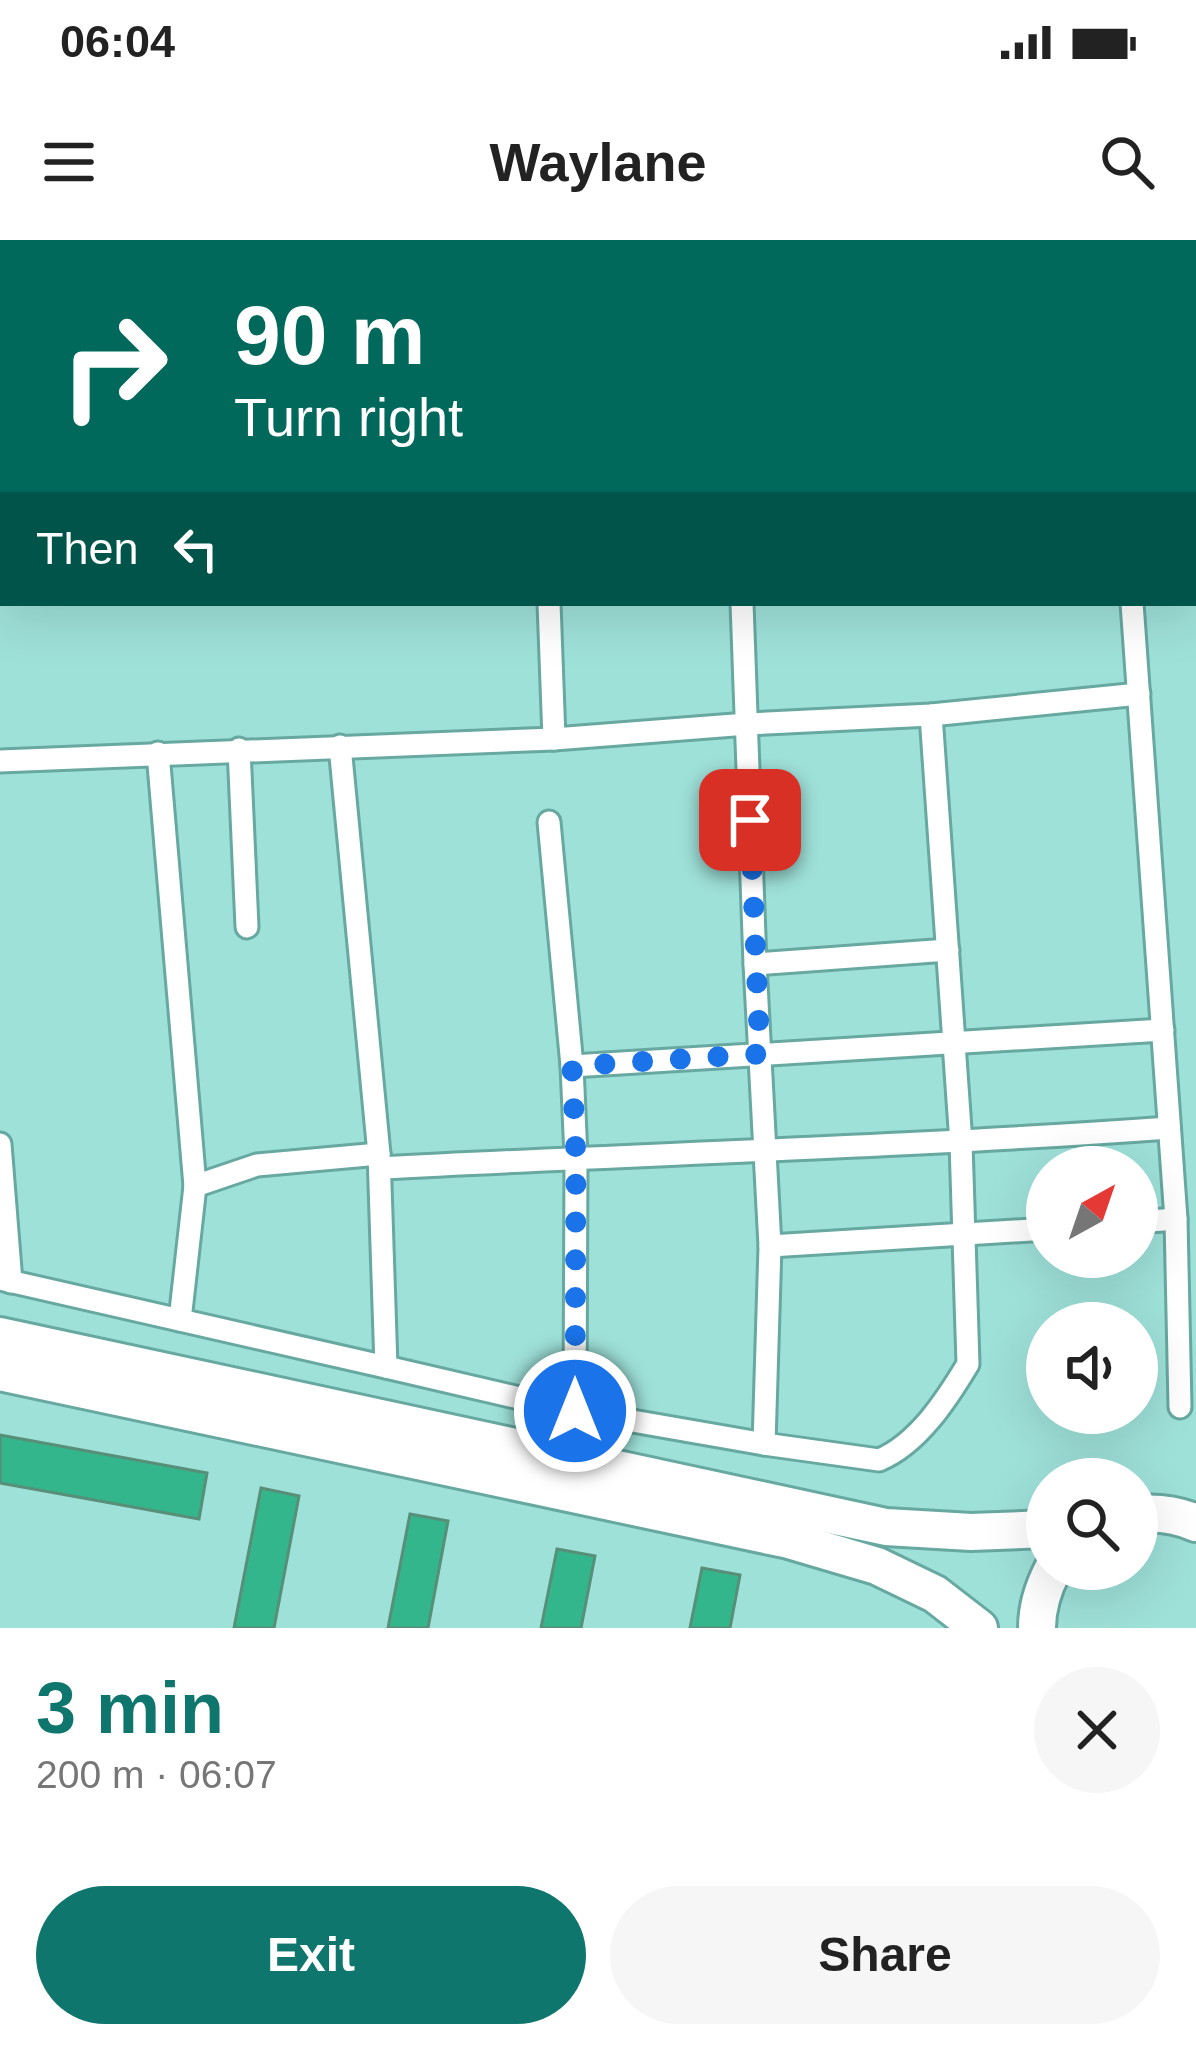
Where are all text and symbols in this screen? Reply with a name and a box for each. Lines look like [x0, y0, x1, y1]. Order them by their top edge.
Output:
text: 06:04 [60, 16, 175, 67]
icon: menu [36, 129, 102, 195]
icon: search [1094, 129, 1160, 195]
text: Waylane [489, 132, 707, 192]
icon: right [36, 288, 192, 444]
text: 90 m [234, 288, 425, 382]
text: Turn right [234, 387, 463, 447]
icon: left [163, 516, 229, 582]
text: Then [36, 523, 139, 574]
pin [699, 769, 801, 871]
icon: arrive [717, 787, 783, 853]
north arrow [1026, 1146, 1158, 1278]
map controls [1026, 1146, 1158, 1590]
button: sound [1026, 1302, 1158, 1434]
position arrow [512, 1348, 638, 1474]
button: search [1026, 1458, 1158, 1590]
button: close [1034, 1667, 1160, 1793]
text: 3 min [36, 1668, 224, 1748]
text: 200 m · 06:07 [36, 1753, 277, 1796]
button: Exit [36, 1886, 586, 2024]
button: Share [610, 1886, 1160, 2024]

